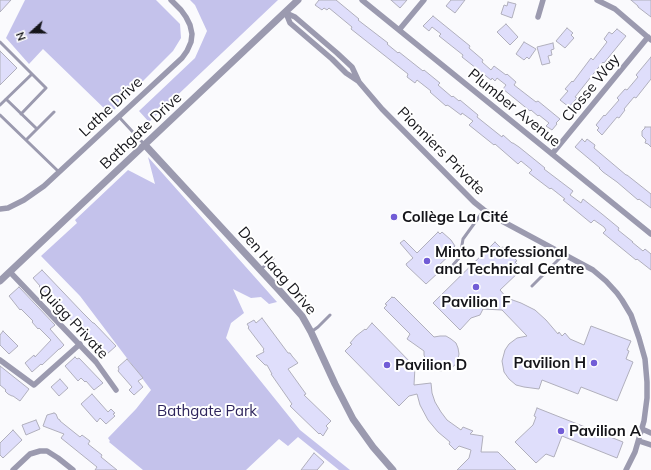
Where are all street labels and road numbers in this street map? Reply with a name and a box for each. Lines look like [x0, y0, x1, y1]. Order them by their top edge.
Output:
street label: Closse Way [558, 50, 624, 126]
street label: Plumber Avenue [464, 65, 564, 151]
street label: Lathe Drive [76, 73, 146, 141]
street label: Bathgate Drive [97, 89, 185, 173]
street label: Pionniers Private [393, 103, 489, 199]
street label: Den Haag Drive [234, 223, 320, 319]
street label: Quigg Private [34, 281, 112, 363]

